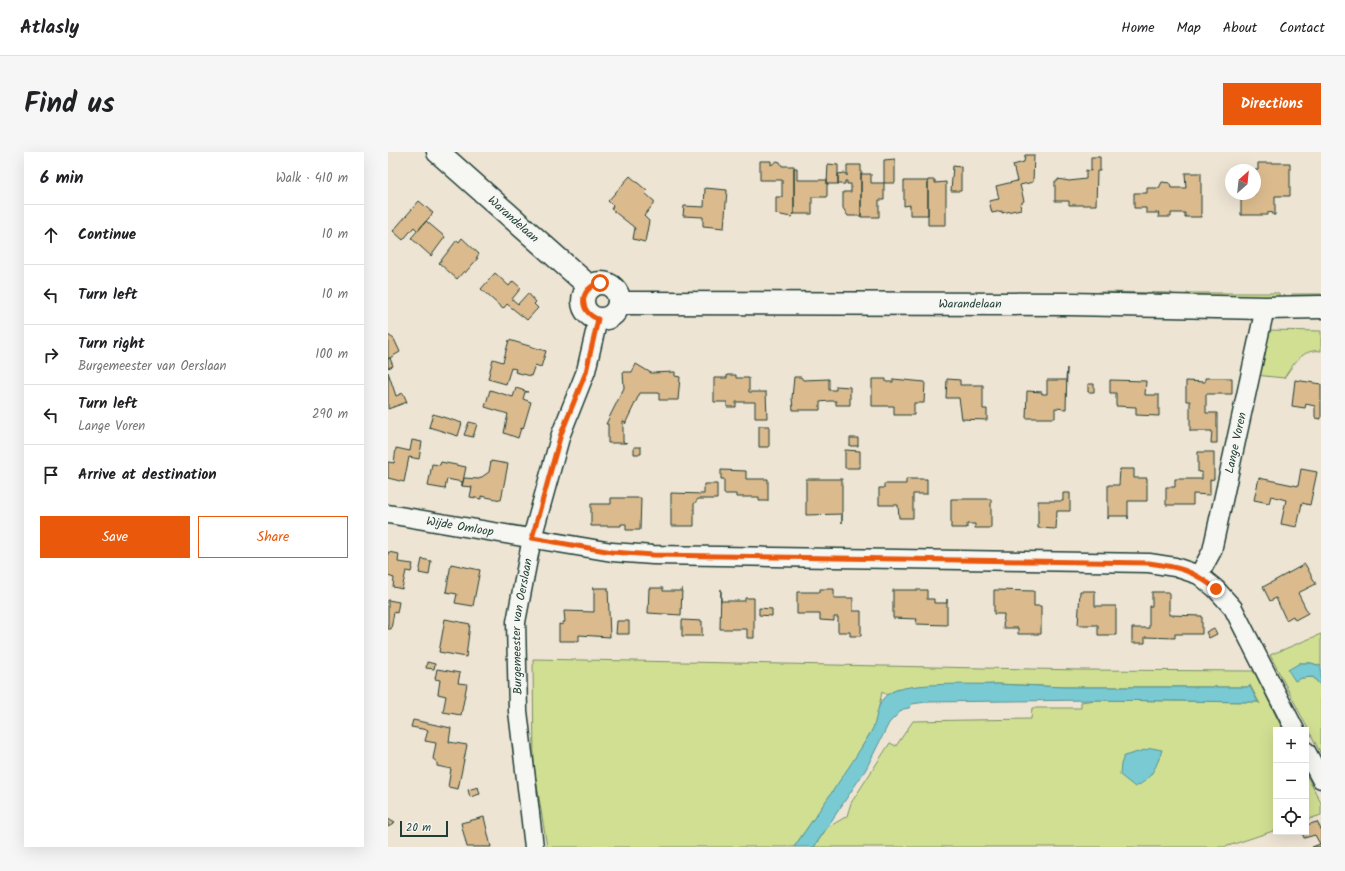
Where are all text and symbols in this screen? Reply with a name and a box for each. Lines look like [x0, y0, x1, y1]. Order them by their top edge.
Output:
text: Atlasly [20, 13, 79, 43]
text: Home [1121, 17, 1155, 39]
text: Map [1177, 17, 1201, 39]
text: About [1223, 17, 1257, 39]
text: Contact [1279, 17, 1325, 39]
text: Find us [24, 82, 115, 127]
button: Directions [1223, 83, 1321, 125]
north arrow [1225, 164, 1261, 200]
text: 6 min [40, 165, 84, 192]
text: Walk · 410 m [276, 168, 348, 189]
street label: Warandelaan [483, 191, 543, 248]
text: Continue [78, 223, 136, 247]
icon: ahead [40, 224, 62, 246]
text: 10 m [322, 224, 348, 245]
route start [591, 274, 609, 292]
text: Turn left [78, 283, 138, 307]
icon: left [40, 284, 62, 306]
text: 10 m [322, 284, 348, 305]
street label: Warandelaan [938, 295, 1002, 314]
text: Turn right [78, 332, 145, 356]
icon: right [40, 344, 62, 366]
text: 100 m [315, 344, 348, 365]
text: Burgemeester van Oerslaan [78, 356, 227, 377]
text: Turn left [78, 392, 138, 416]
icon: left [40, 404, 62, 426]
text: 290 m [312, 404, 348, 425]
street label: Lange Voren [1220, 411, 1252, 475]
text: Lange Voren [78, 416, 145, 437]
text: Arrive at destination [78, 463, 217, 487]
icon: arrive [40, 464, 62, 486]
street label: Wijde Omloop [425, 512, 495, 542]
button: Save [40, 516, 190, 558]
button: Share [198, 516, 348, 558]
street label: Burgemeester van Oerslaan [507, 557, 538, 695]
route end [1207, 580, 1225, 598]
map controls [1273, 727, 1309, 835]
button: + [1273, 727, 1309, 763]
button: − [1273, 763, 1309, 799]
button: locate [1273, 799, 1309, 835]
scale bar [400, 819, 448, 838]
text: 20 m [406, 819, 431, 837]

